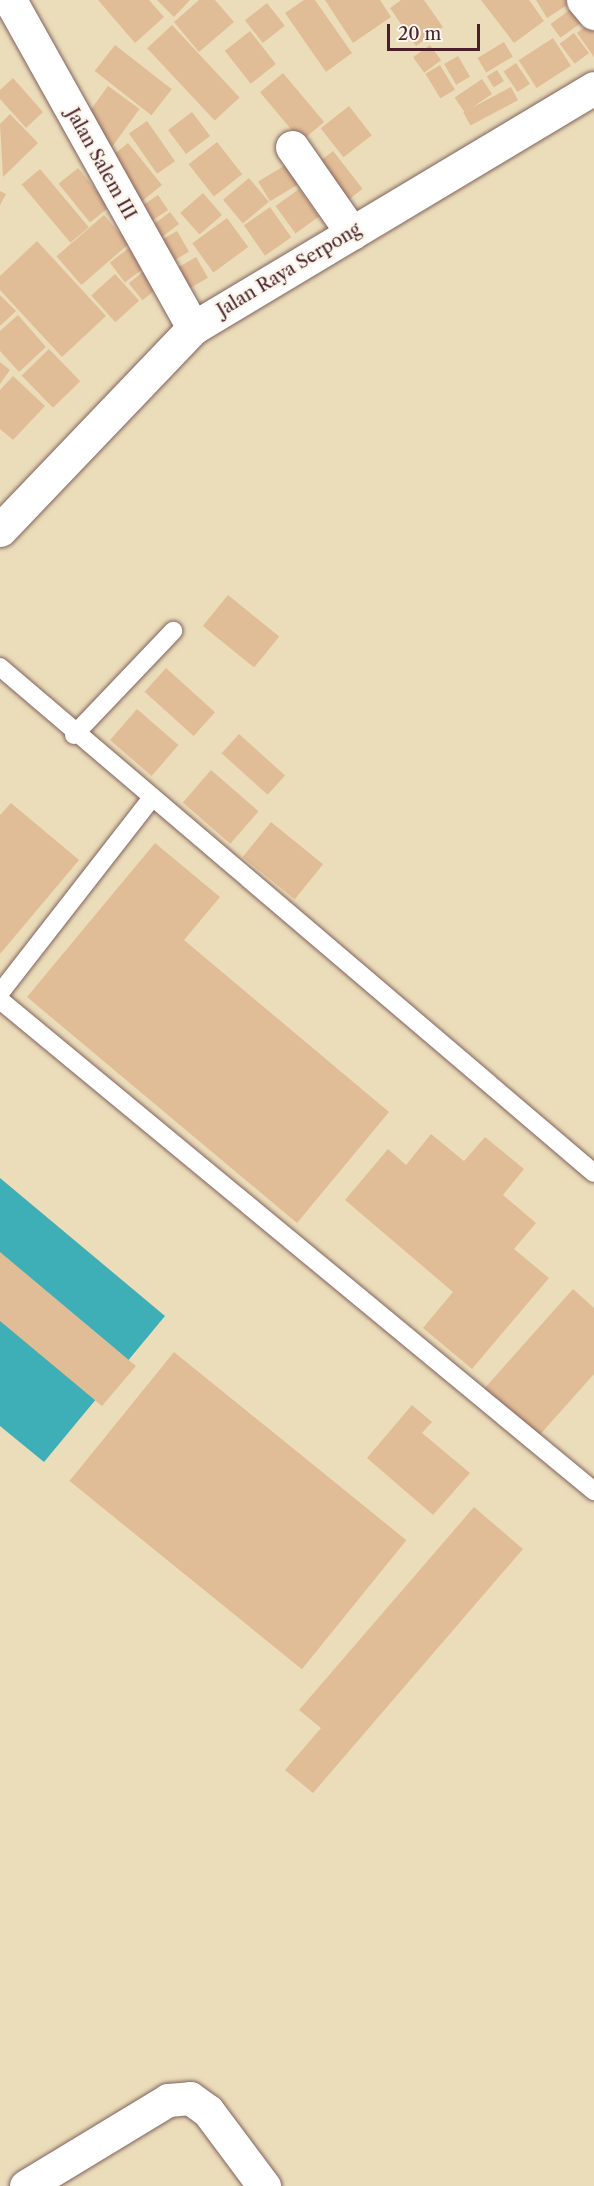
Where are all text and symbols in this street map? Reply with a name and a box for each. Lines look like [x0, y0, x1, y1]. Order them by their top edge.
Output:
scale bar [390, 12, 483, 50]
text: 20 m [398, 23, 441, 45]
street label: Jalan Salem III [61, 105, 141, 223]
street label: Jalan Raya Serpong [213, 219, 365, 321]

